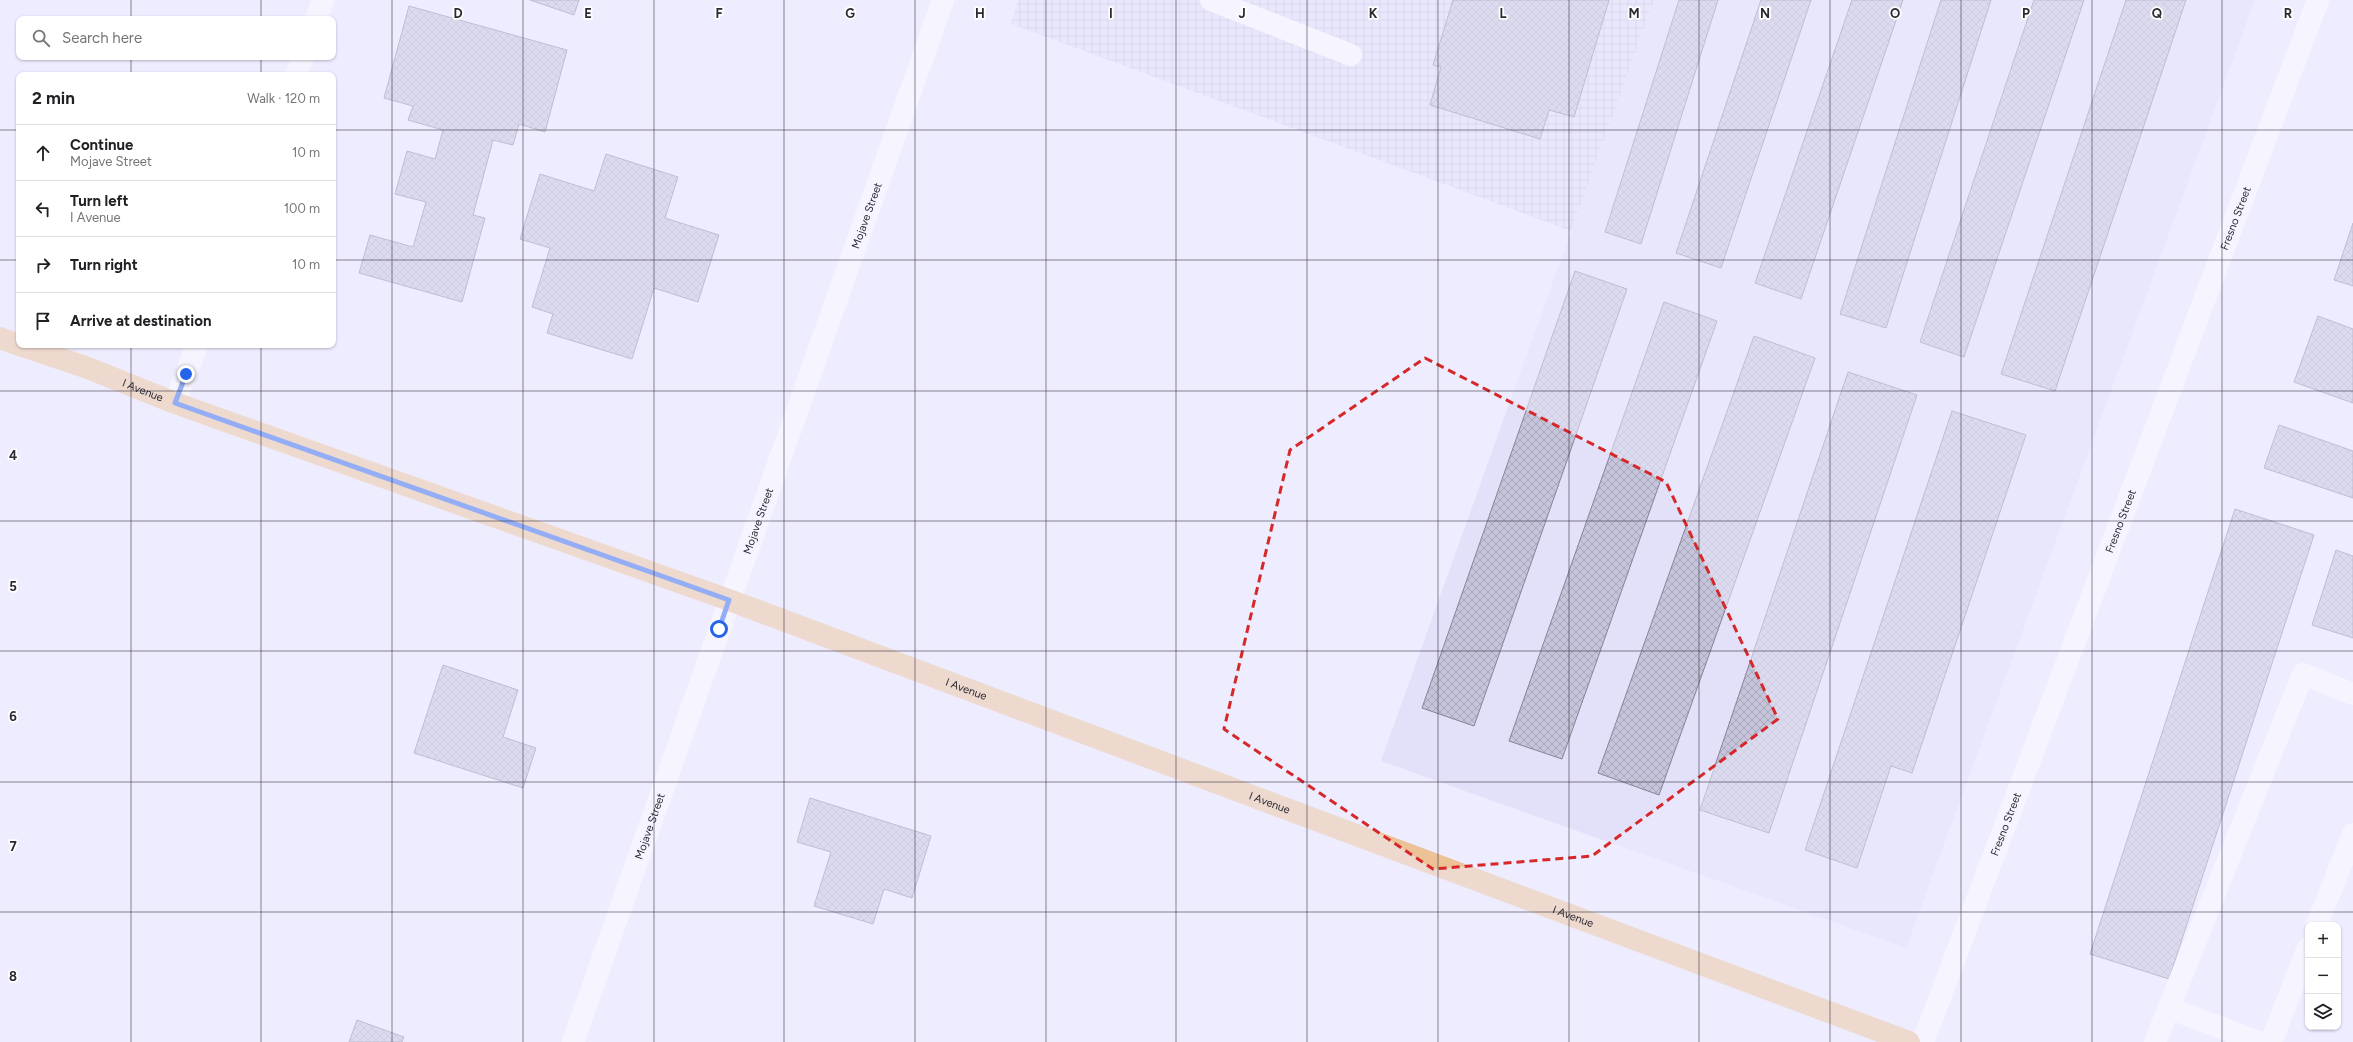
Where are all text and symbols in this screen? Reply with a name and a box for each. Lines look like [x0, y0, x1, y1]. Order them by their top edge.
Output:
text: D [453, 6, 463, 21]
text: E [584, 6, 592, 21]
text: F [715, 6, 723, 21]
text: G [845, 6, 855, 21]
text: H [975, 6, 985, 21]
text: I [1109, 6, 1113, 21]
text: J [1238, 6, 1246, 21]
text: K [1369, 6, 1378, 21]
text: L [1500, 6, 1507, 21]
text: M [1628, 6, 1640, 21]
text: N [1760, 6, 1770, 21]
text: O [1890, 6, 1900, 21]
text: P [2022, 6, 2030, 21]
text: Q [2152, 6, 2162, 21]
text: R [2284, 6, 2293, 21]
search box [16, 16, 336, 60]
icon: search [30, 27, 52, 49]
text: Search here [62, 29, 142, 47]
text: 2 min [32, 88, 75, 108]
text: Walk · 120 m [247, 91, 320, 106]
text: Continue [70, 136, 133, 154]
icon: ahead [32, 142, 54, 164]
text: 10 m [292, 145, 320, 160]
text: Mojave Street [70, 154, 152, 169]
street label: Mojave Street [849, 181, 884, 250]
street label: Fresno Street [2217, 185, 2253, 252]
text: Turn left [70, 192, 128, 210]
icon: left [32, 198, 54, 220]
text: 100 m [284, 201, 320, 216]
text: I Avenue [70, 210, 121, 225]
icon: right [32, 254, 54, 276]
text: Turn right [70, 256, 138, 274]
text: 10 m [292, 257, 320, 272]
icon: arrive [32, 310, 54, 332]
text: Arrive at destination [70, 312, 211, 330]
route end [177, 365, 195, 383]
street label: I Avenue [121, 376, 165, 404]
text: 4 [9, 448, 17, 463]
street label: Mojave Street [740, 486, 776, 556]
street label: Fresno Street [2103, 488, 2138, 555]
text: 5 [9, 579, 17, 594]
route start [710, 620, 728, 638]
street label: I Avenue [944, 675, 989, 703]
text: 6 [9, 709, 17, 724]
street label: I Avenue [1247, 789, 1292, 816]
street label: Mojave Street [632, 791, 667, 861]
street label: Fresno Street [1988, 791, 2024, 858]
text: 7 [9, 839, 17, 854]
street label: I Avenue [1551, 903, 1596, 930]
map controls [2305, 922, 2341, 1030]
button: + [2305, 922, 2341, 958]
button: − [2305, 958, 2341, 994]
text: 8 [9, 969, 17, 984]
button: layers [2305, 994, 2341, 1030]

